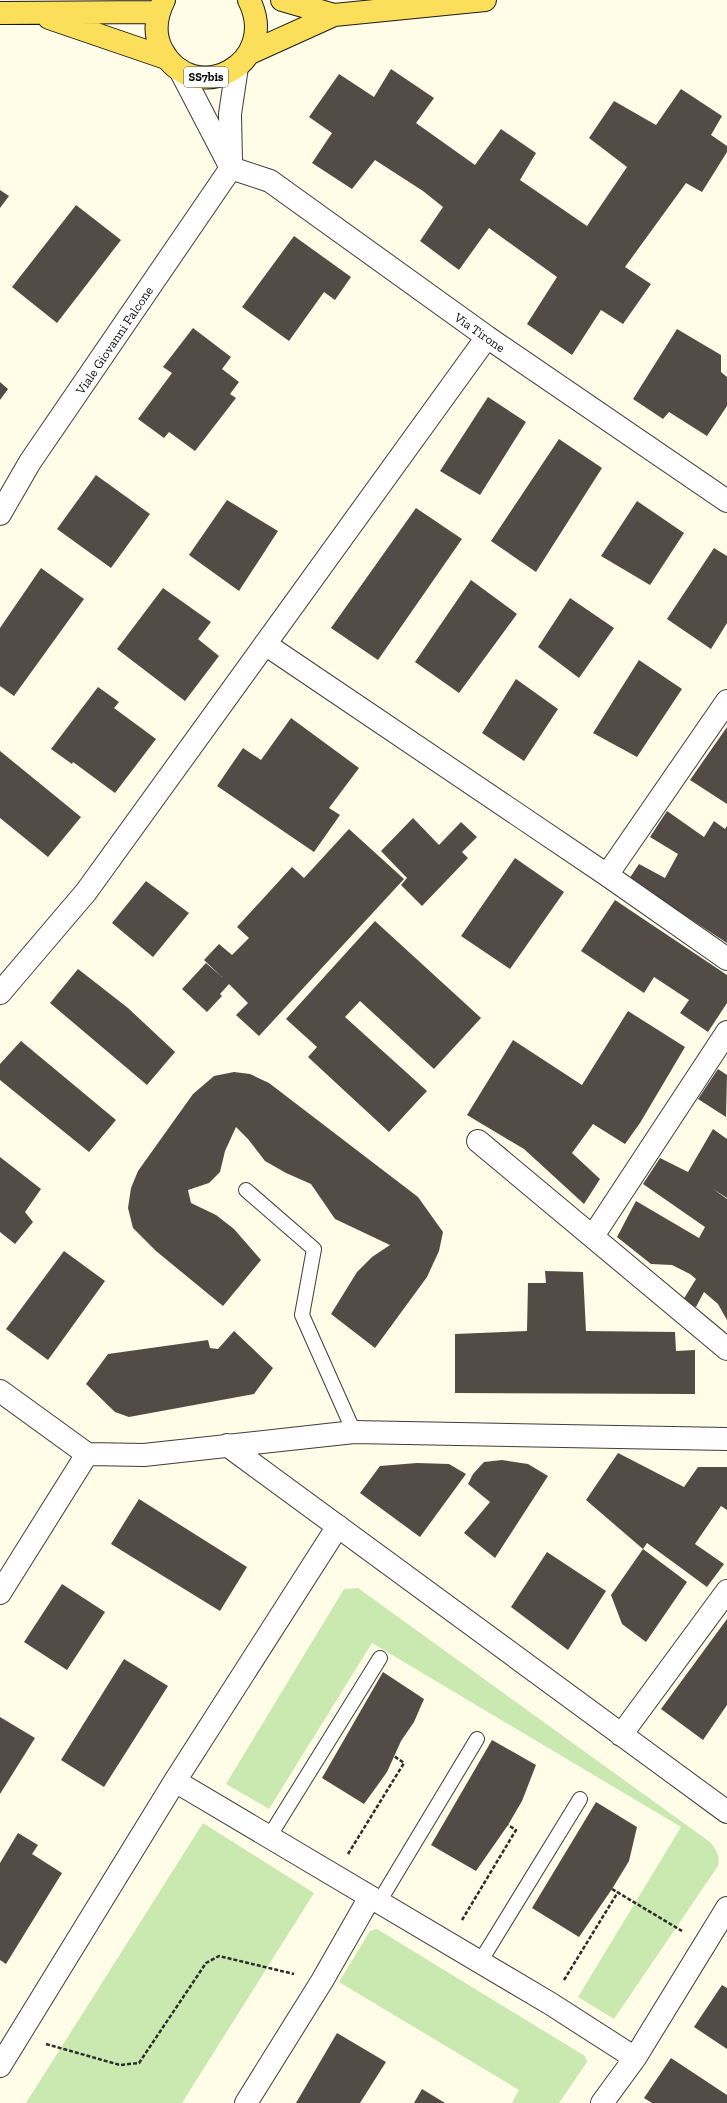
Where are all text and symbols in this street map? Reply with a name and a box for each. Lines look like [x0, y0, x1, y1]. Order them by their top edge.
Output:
road number: SS7bis [184, 67, 228, 87]
street label: Viale Giovanni Falcone [72, 283, 156, 398]
street label: Via Tirone [451, 309, 508, 355]

